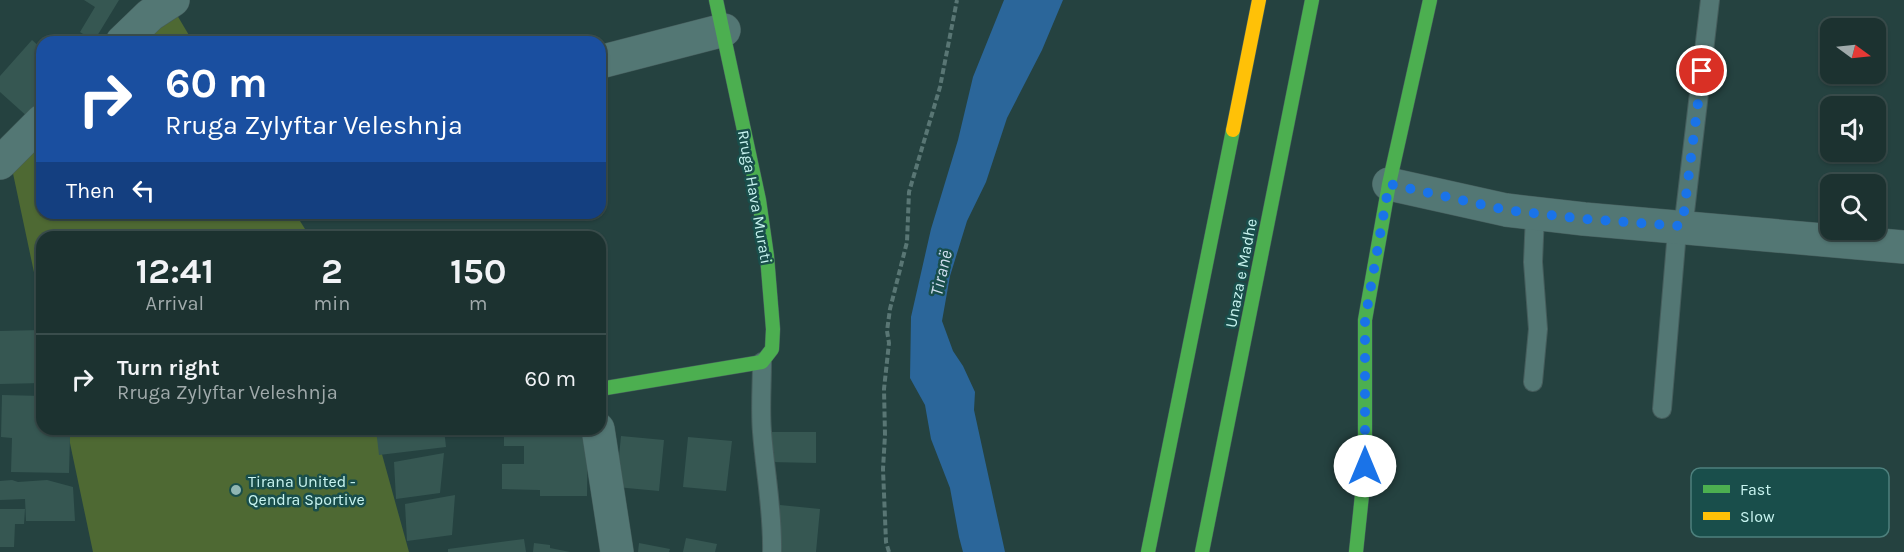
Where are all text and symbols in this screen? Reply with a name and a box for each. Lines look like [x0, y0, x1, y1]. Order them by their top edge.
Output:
north arrow [1820, 18, 1886, 84]
map controls [1820, 18, 1886, 240]
pin [1676, 45, 1727, 96]
icon: arrive [1685, 54, 1718, 87]
text: 60 m [165, 58, 268, 108]
icon: right [66, 60, 144, 138]
button: sound [1820, 96, 1886, 162]
text: Rruga Zylyftar Veleshnja [165, 109, 463, 141]
street label: Rruga Hava Murati [734, 129, 776, 265]
icon: left [127, 174, 160, 207]
button: search [1820, 174, 1886, 240]
text: Then [66, 178, 115, 204]
street label: Unaza e Madhe [1221, 217, 1261, 329]
water label: Tiranë [925, 248, 957, 298]
text: 12:41 [136, 250, 214, 292]
text: 2 [321, 250, 343, 292]
text: 150 [450, 250, 506, 292]
text: Arrival [146, 292, 204, 315]
text: min [314, 292, 350, 315]
text: m [469, 292, 488, 315]
text: Turn right [117, 355, 220, 381]
icon: right [66, 363, 99, 396]
text: 60 m [525, 366, 576, 392]
text: Rruga Zylyftar Veleshnja [117, 381, 338, 404]
position arrow [1333, 434, 1397, 498]
legend [1691, 468, 1889, 537]
place label: Tirana United - Qendra Sportive [248, 472, 365, 509]
text: Fast [1740, 480, 1771, 499]
marker: Tirana United - Qendra Sportive [229, 483, 243, 497]
text: Slow [1740, 507, 1775, 526]

